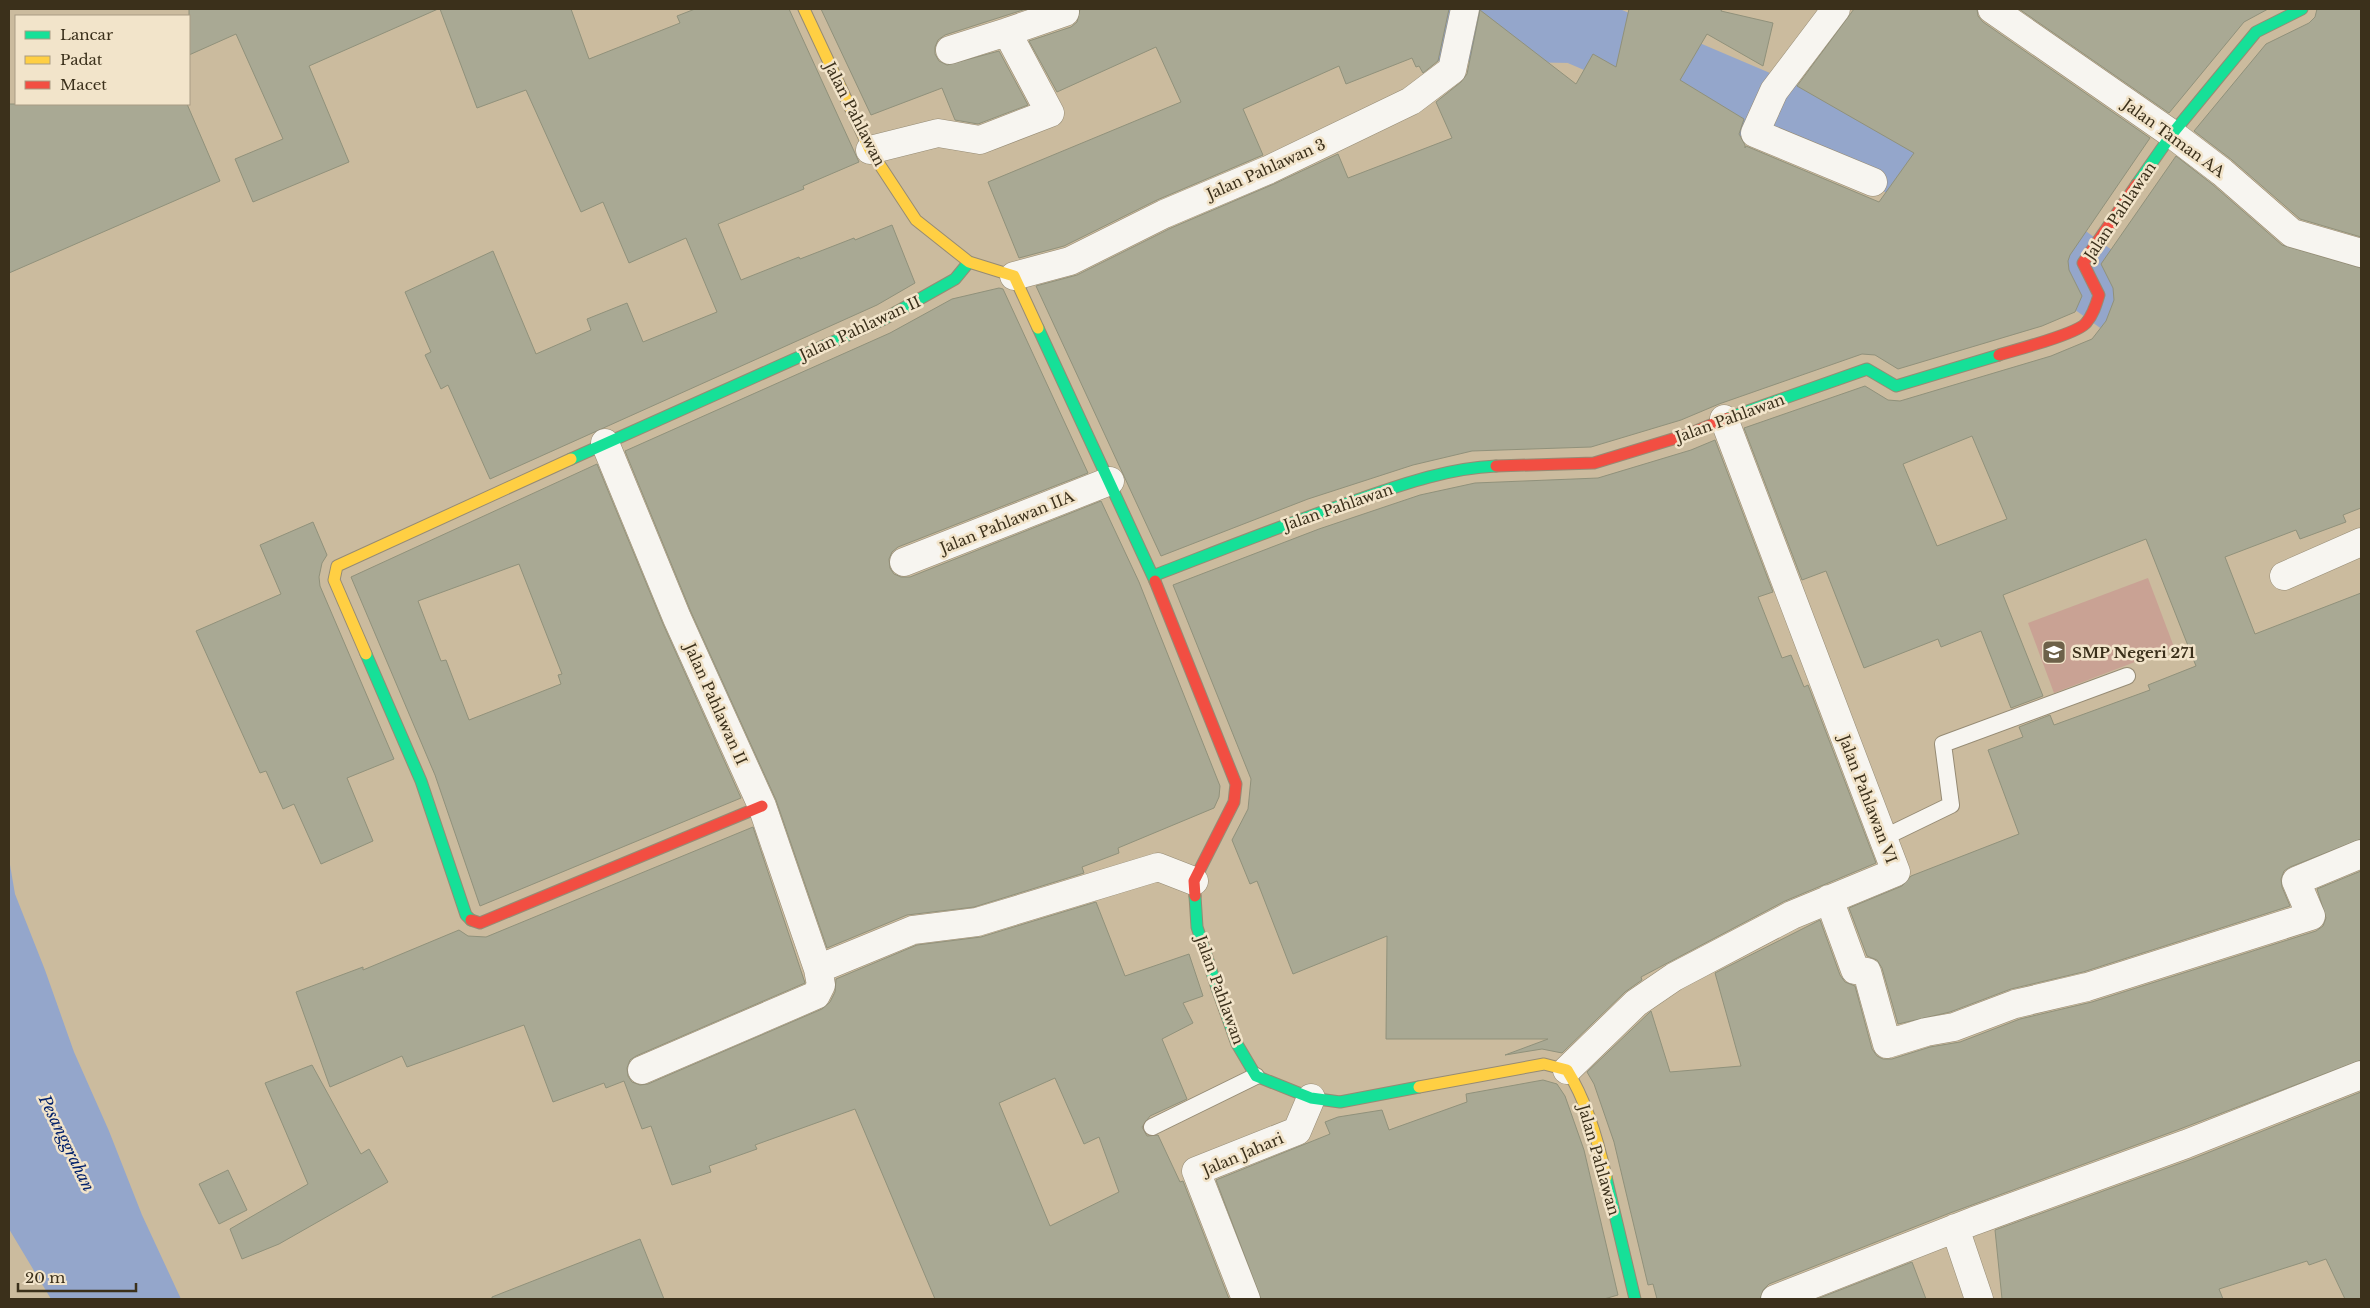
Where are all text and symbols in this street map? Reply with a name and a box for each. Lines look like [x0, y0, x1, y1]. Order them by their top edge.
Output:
legend [15, 15, 190, 105]
text: Lancar [60, 25, 114, 44]
text: Padat [60, 50, 103, 69]
street label: Jalan Pahlawan [820, 57, 889, 169]
text: Macet [60, 75, 107, 94]
street label: Jalan Taman AA [2118, 93, 2229, 182]
street label: Jalan Pahlawan 3 [1202, 134, 1328, 205]
street label: Jalan Pahlawan [2079, 158, 2160, 265]
street label: Jalan Pahlawan II [795, 292, 923, 365]
street label: Jalan Pahlawan [1671, 389, 1787, 447]
street label: Jalan Pahlawan [1279, 479, 1395, 535]
street label: Jalan Pahlawan IIA [935, 486, 1077, 558]
street label: Jalan Pahlawan II [680, 638, 751, 768]
school or university icon: SMP Negeri 271 [2041, 639, 2067, 665]
place label: SMP Negeri 271 [2072, 643, 2195, 662]
street label: Jalan Pahlawan VI [1834, 730, 1901, 866]
street label: Jalan Pahlawan [1191, 931, 1249, 1047]
water label: Pesanggrahan [35, 1091, 99, 1195]
street label: Jalan Pahlawan [1574, 1100, 1624, 1218]
street label: Jalan Jahari [1198, 1128, 1286, 1180]
scale bar [18, 1260, 135, 1292]
text: 20 m [25, 1268, 65, 1287]

